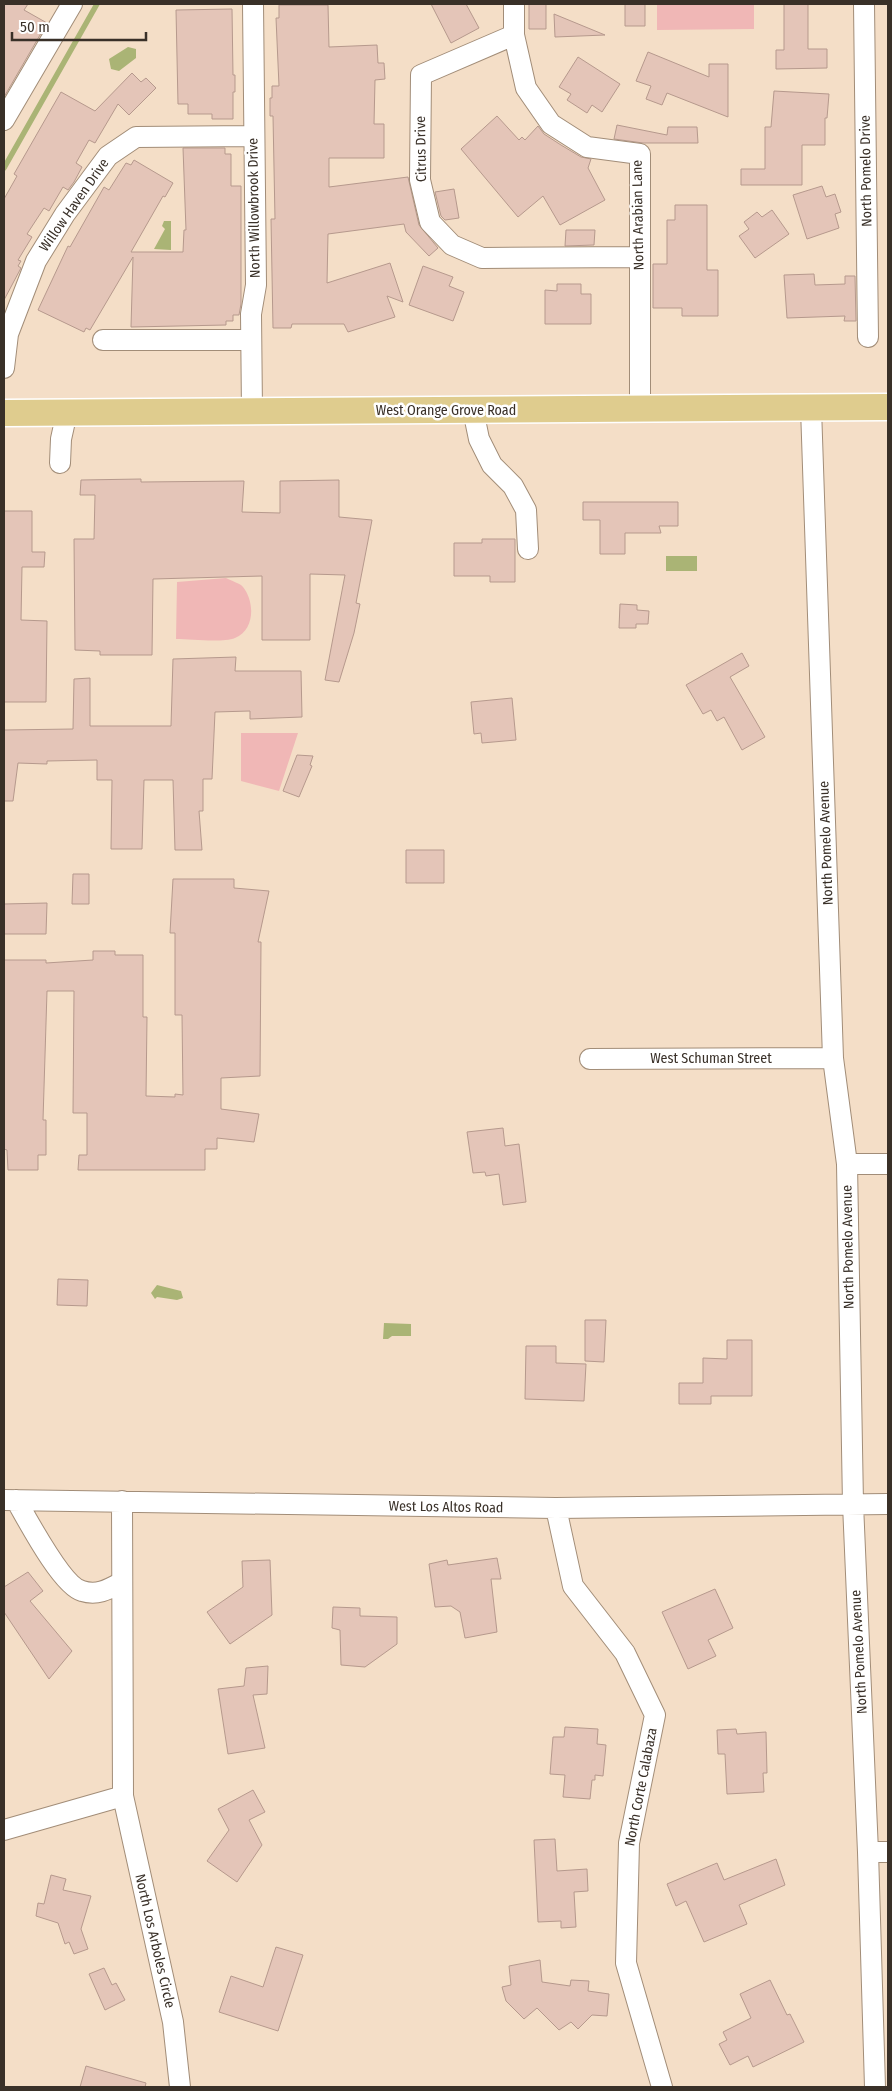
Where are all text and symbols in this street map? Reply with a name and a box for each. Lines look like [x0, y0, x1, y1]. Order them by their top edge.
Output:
scale bar [12, 10, 146, 42]
text: 50 m [20, 18, 50, 36]
street label: North Pomelo Drive [857, 115, 875, 227]
street label: Citrus Drive [412, 116, 430, 182]
street label: North Willowbrook Drive [244, 138, 264, 278]
street label: Willow Haven Drive [36, 155, 112, 255]
street label: North Arabian Lane [629, 160, 647, 270]
street label: West Orange Grove Road [376, 402, 516, 419]
street label: North Pomelo Avenue [815, 781, 837, 905]
street label: West Schuman Street [650, 1050, 772, 1067]
street label: North Pomelo Avenue [838, 1185, 858, 1309]
street label: West Los Altos Road [389, 1498, 503, 1516]
street label: North Pomelo Avenue [847, 1589, 871, 1715]
street label: North Corte Calabaza [621, 1726, 661, 1848]
street label: North Los Arboles Circle [131, 1872, 179, 2010]

